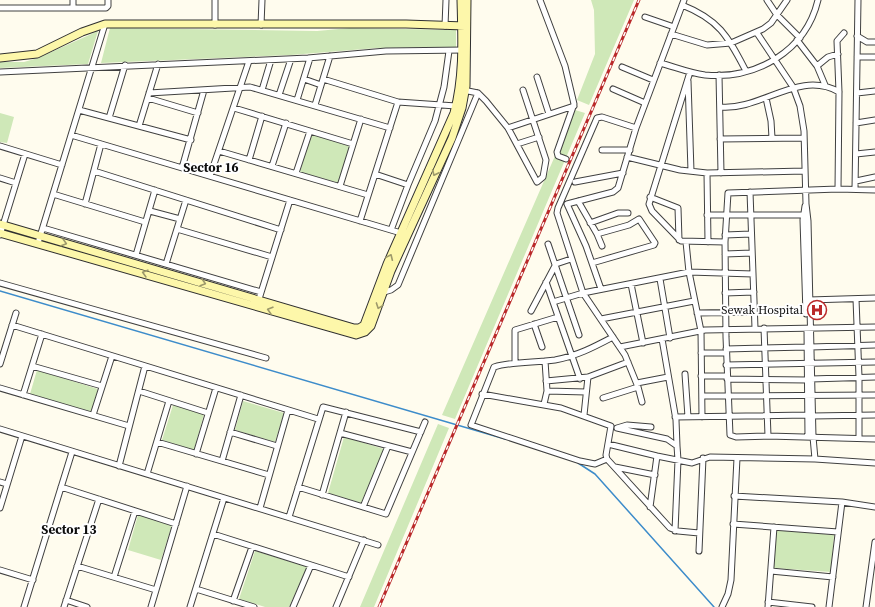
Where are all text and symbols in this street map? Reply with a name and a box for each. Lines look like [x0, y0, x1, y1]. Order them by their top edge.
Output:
district label: Sector 16 [183, 159, 239, 176]
one-way arrow [432, 169, 440, 177]
one-way arrow [61, 238, 68, 247]
one-way arrow [385, 254, 393, 262]
one-way arrow [142, 269, 149, 278]
one-way arrow [199, 278, 206, 287]
hospital icon: Sewak Hospital [806, 299, 828, 321]
one-way arrow [375, 302, 383, 309]
place label: Sewak Hospital [721, 302, 803, 318]
one-way arrow [266, 306, 273, 314]
district label: Sector 13 [41, 521, 97, 538]

